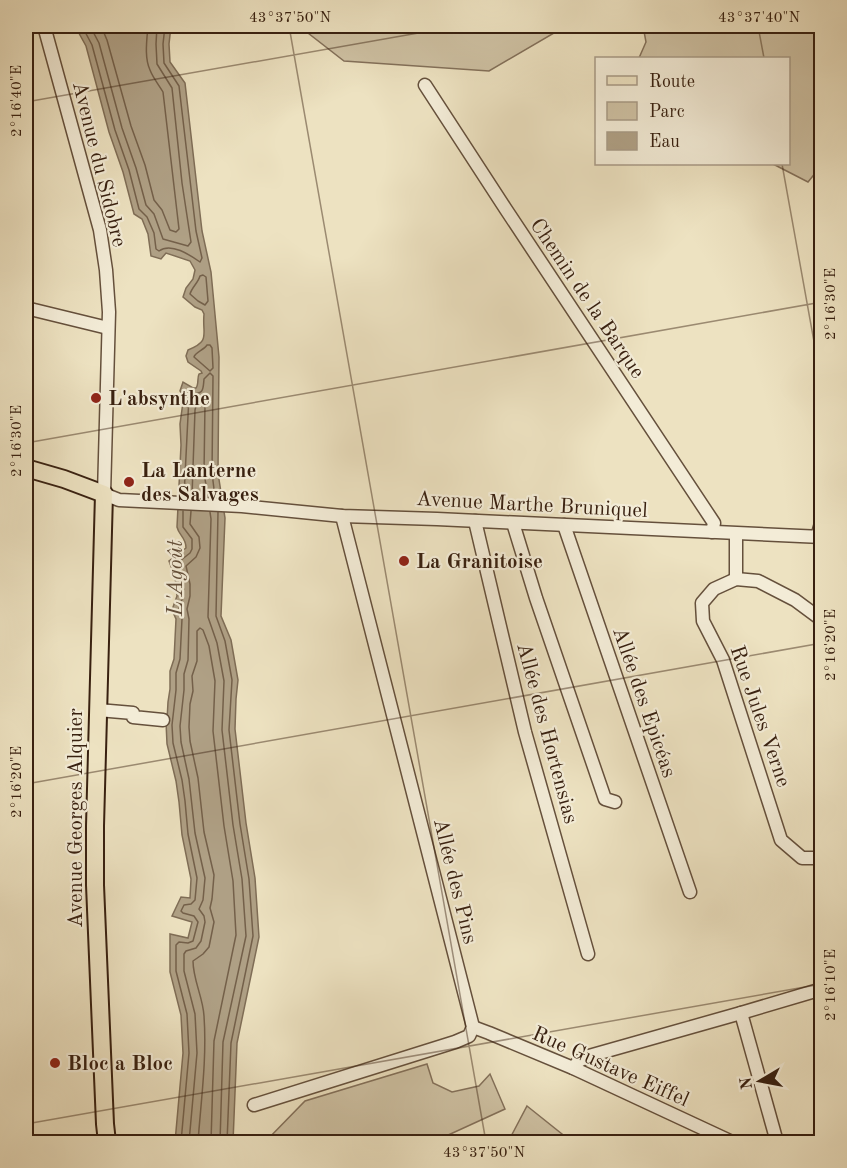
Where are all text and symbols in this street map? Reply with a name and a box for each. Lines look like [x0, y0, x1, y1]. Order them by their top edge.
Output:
text: 43°37'50"N [249, 11, 331, 26]
text: 43°37'40"N [718, 11, 800, 26]
legend [595, 57, 790, 165]
text: 2°16'40"E [10, 65, 25, 137]
text: Route [649, 73, 695, 91]
street label: Avenue du Sidobre [68, 79, 129, 249]
text: Parc [649, 103, 685, 121]
text: Eau [649, 133, 680, 151]
street label: Chemin de la Barque [525, 215, 648, 383]
text: 2°16'30"E [824, 268, 839, 340]
place label: L'absynthe [108, 389, 210, 410]
marker: L'absynthe [89, 391, 103, 405]
text: 2°16'30"E [10, 405, 25, 477]
place label: La Lanterne des Salvages [141, 461, 259, 506]
marker: La Lanterne des Salvages [122, 475, 136, 489]
street label: Avenue Marthe Bruniquel [416, 489, 649, 522]
water label: L'Agoût [165, 539, 187, 617]
place label: La Granitoise [416, 552, 543, 573]
marker: La Granitoise [397, 554, 411, 568]
text: 2°16'20"E [824, 609, 839, 681]
street label: Allée des Epicéas [608, 625, 679, 780]
street label: Allée des Hortensias [512, 641, 581, 826]
street label: Rue Jules Verne [726, 643, 794, 790]
street label: Avenue Georges Alquier [66, 708, 87, 928]
text: 2°16'20"E [10, 746, 25, 818]
street label: Allée des Pins [429, 816, 480, 946]
text: 2°16'10"E [824, 949, 839, 1021]
street label: Rue Gustave Eiffel [529, 1023, 692, 1112]
north arrow [730, 1051, 790, 1111]
place label: Bloc a Bloc [67, 1054, 173, 1075]
marker: Bloc a Bloc [48, 1056, 62, 1070]
text: N [738, 1075, 756, 1091]
text: 43°37'50"N [443, 1146, 525, 1161]

